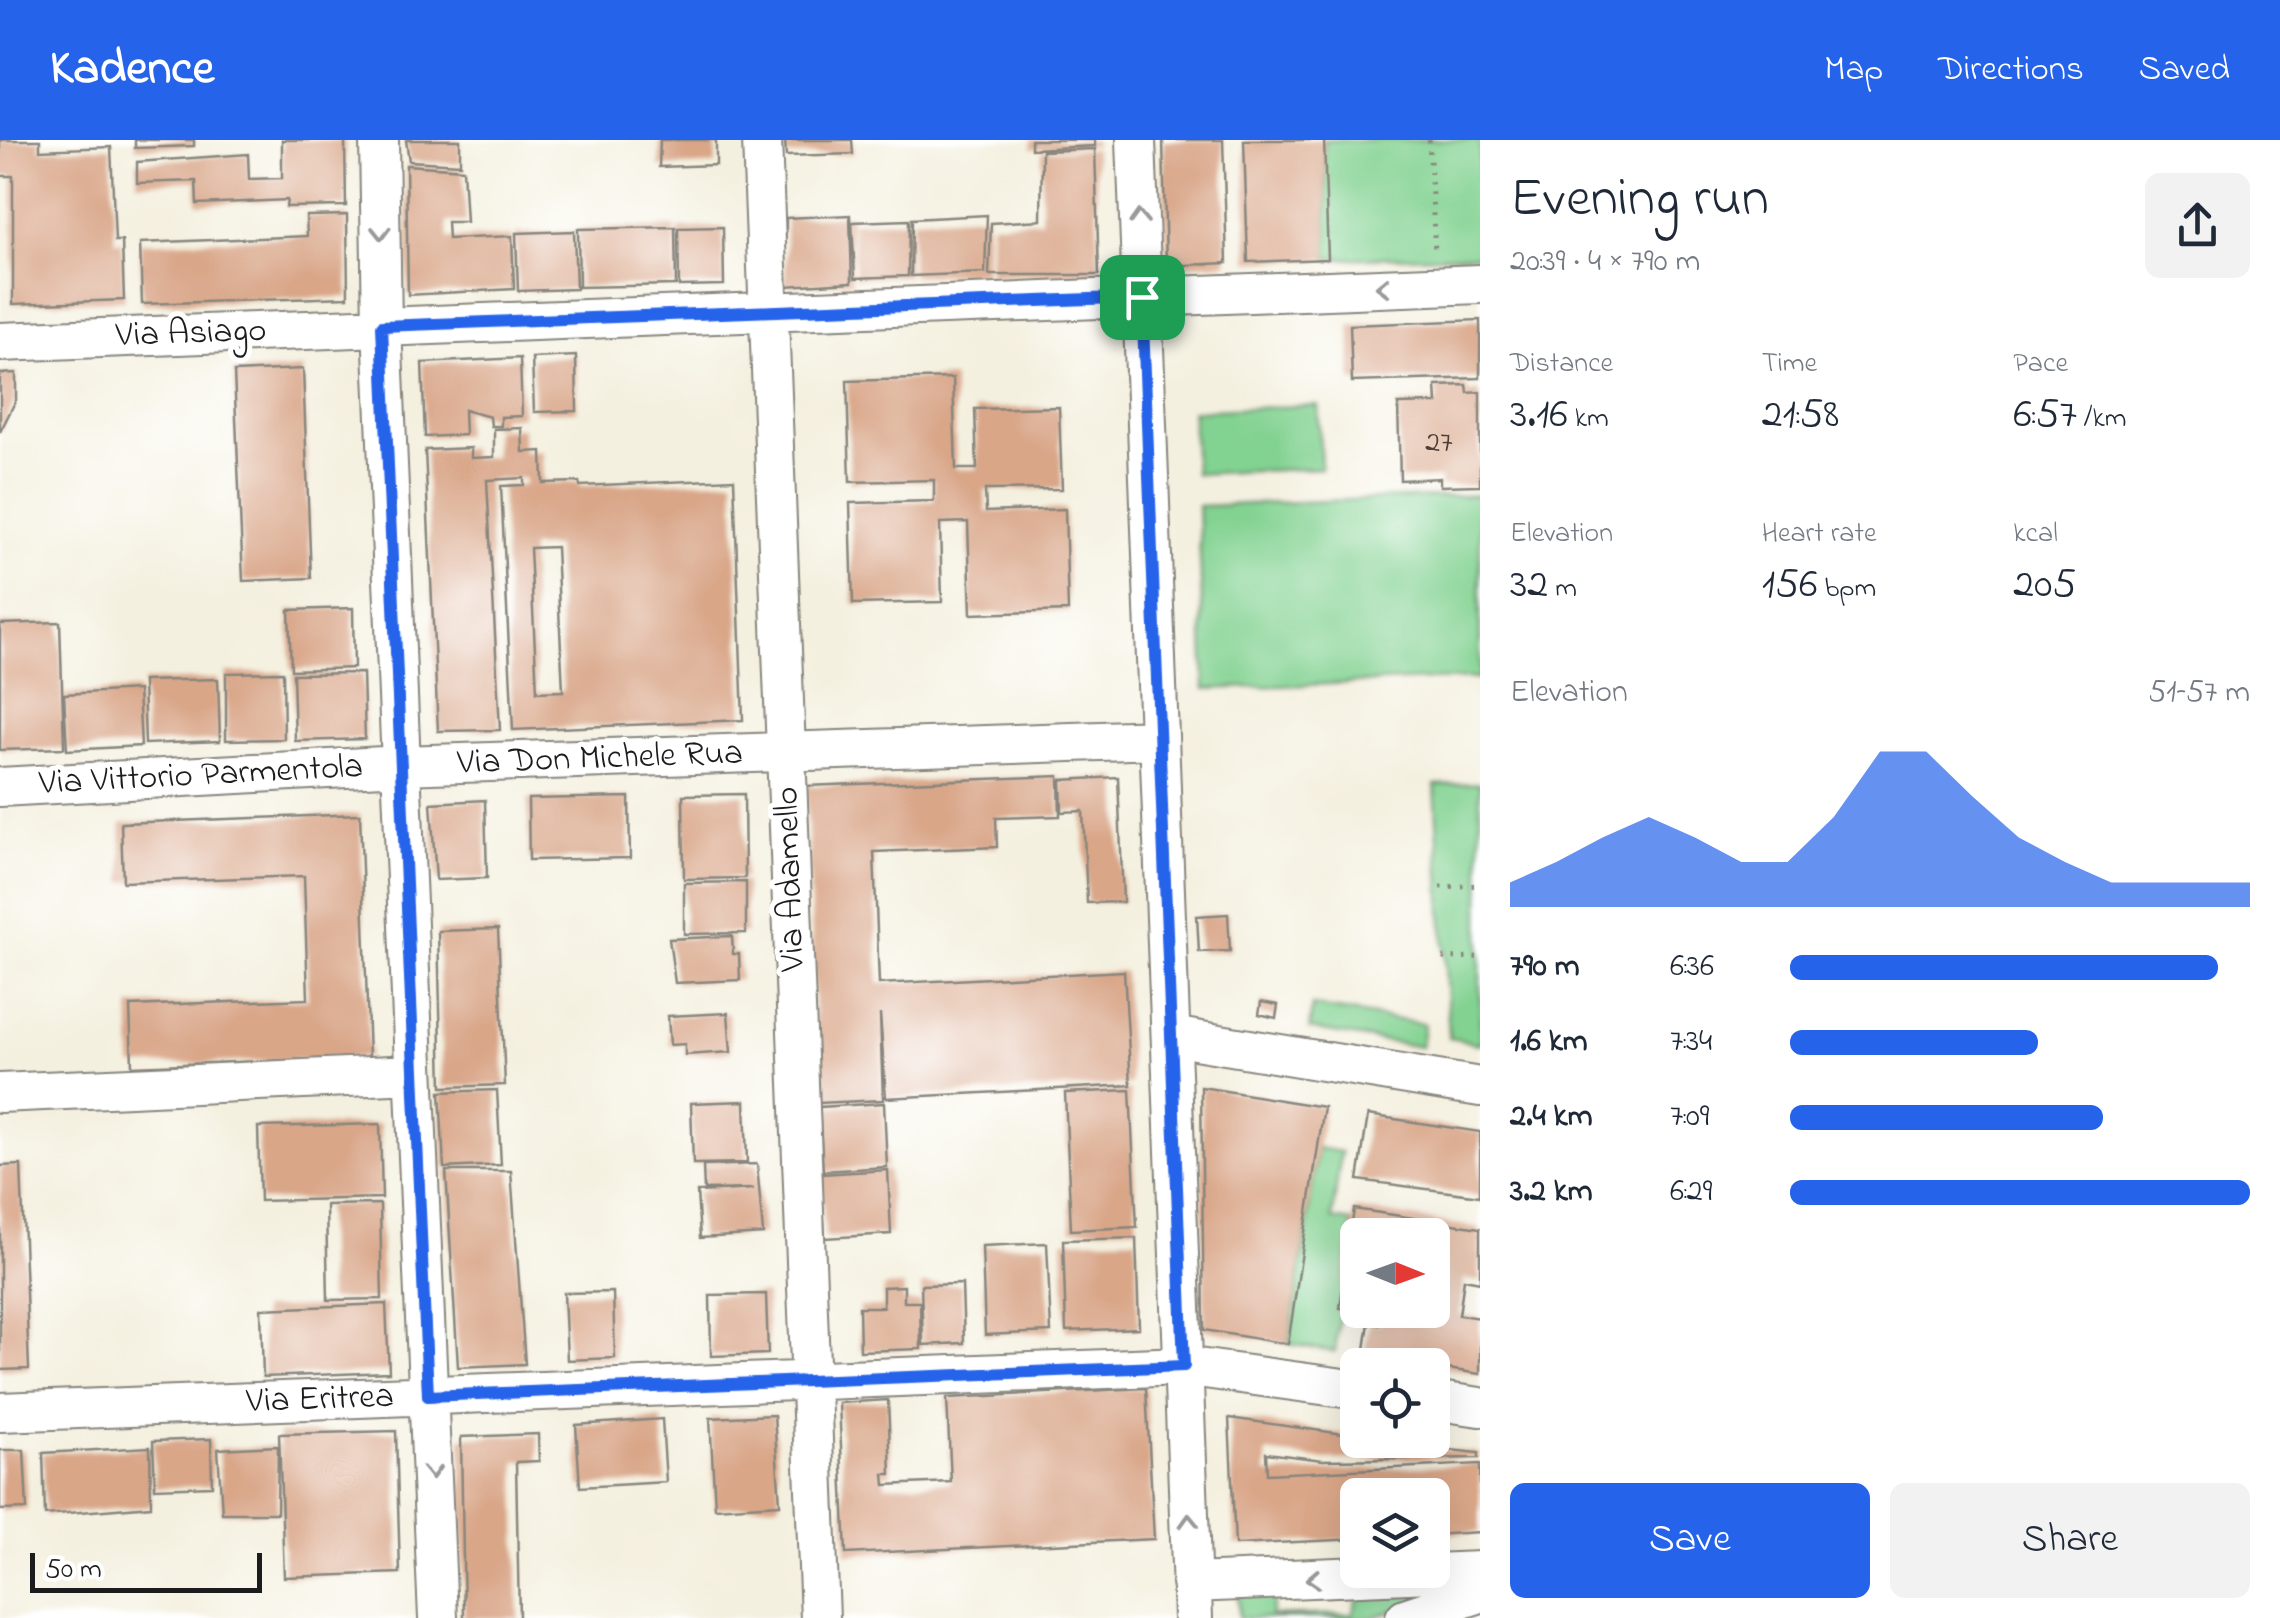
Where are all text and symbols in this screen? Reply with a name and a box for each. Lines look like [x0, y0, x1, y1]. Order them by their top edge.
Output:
text: Kadence [50, 35, 214, 105]
text: Map [1824, 45, 1883, 96]
text: Directions [1938, 45, 2084, 96]
text: Saved [2139, 45, 2230, 96]
text: Evening run [1510, 161, 1769, 241]
button: share [2145, 173, 2250, 278]
one-way arrow [1128, 208, 1149, 224]
one-way arrow [370, 225, 391, 241]
text: 20:39 · 4 × 790 m [1510, 239, 1700, 286]
pin [1100, 255, 1185, 340]
icon: arrive [1115, 270, 1170, 325]
one-way arrow [1374, 277, 1390, 298]
street label: Via Asiago [114, 306, 267, 362]
text: Distance [1510, 344, 1613, 385]
text: Time [1762, 344, 1817, 385]
text: Pace [2013, 344, 2068, 385]
text: 3.16 [1510, 385, 1568, 446]
text: 21:58 [1762, 385, 1839, 446]
text: 6:57 [2013, 385, 2077, 446]
text: km [1568, 399, 1609, 440]
text: /km [2077, 399, 2126, 440]
house number: 27 [1425, 422, 1453, 466]
text: Elevation [1510, 514, 1613, 555]
text: Heart rate [1762, 514, 1876, 555]
text: kcal [2013, 514, 2058, 555]
text: 32 [1510, 555, 1548, 616]
text: 156 [1762, 555, 1818, 616]
text: 205 [2013, 555, 2076, 616]
text: m [1548, 569, 1577, 610]
text: bpm [1818, 569, 1876, 610]
text: Elevation [1510, 670, 1628, 717]
text: 51–57 m [2148, 670, 2250, 717]
street label: Via Don Michele Rua [455, 729, 744, 790]
street label: Via Vittorio Parmentola [37, 742, 364, 810]
street label: Via Adamello [762, 786, 820, 973]
text: 790 m [1510, 944, 1579, 991]
text: 6:36 [1670, 944, 1714, 991]
text: 1.6 km [1510, 1019, 1588, 1066]
text: 7:34 [1670, 1019, 1712, 1066]
text: 2.4 km [1510, 1094, 1592, 1141]
text: 7:09 [1670, 1094, 1709, 1141]
text: 3.2 km [1510, 1169, 1593, 1216]
text: 6:29 [1670, 1169, 1712, 1216]
north arrow [1340, 1218, 1450, 1328]
map controls [1340, 1218, 1450, 1588]
button: locate [1340, 1348, 1450, 1458]
street label: Via Eritrea [244, 1372, 395, 1428]
one-way arrow [421, 1465, 442, 1481]
button: layers [1340, 1478, 1450, 1588]
button: Save [1510, 1483, 1870, 1598]
button: Share [1890, 1483, 2250, 1598]
one-way arrow [1179, 1512, 1200, 1528]
scale bar [30, 1548, 262, 1592]
text: 50 m [45, 1550, 102, 1591]
one-way arrow [1304, 1568, 1320, 1589]

